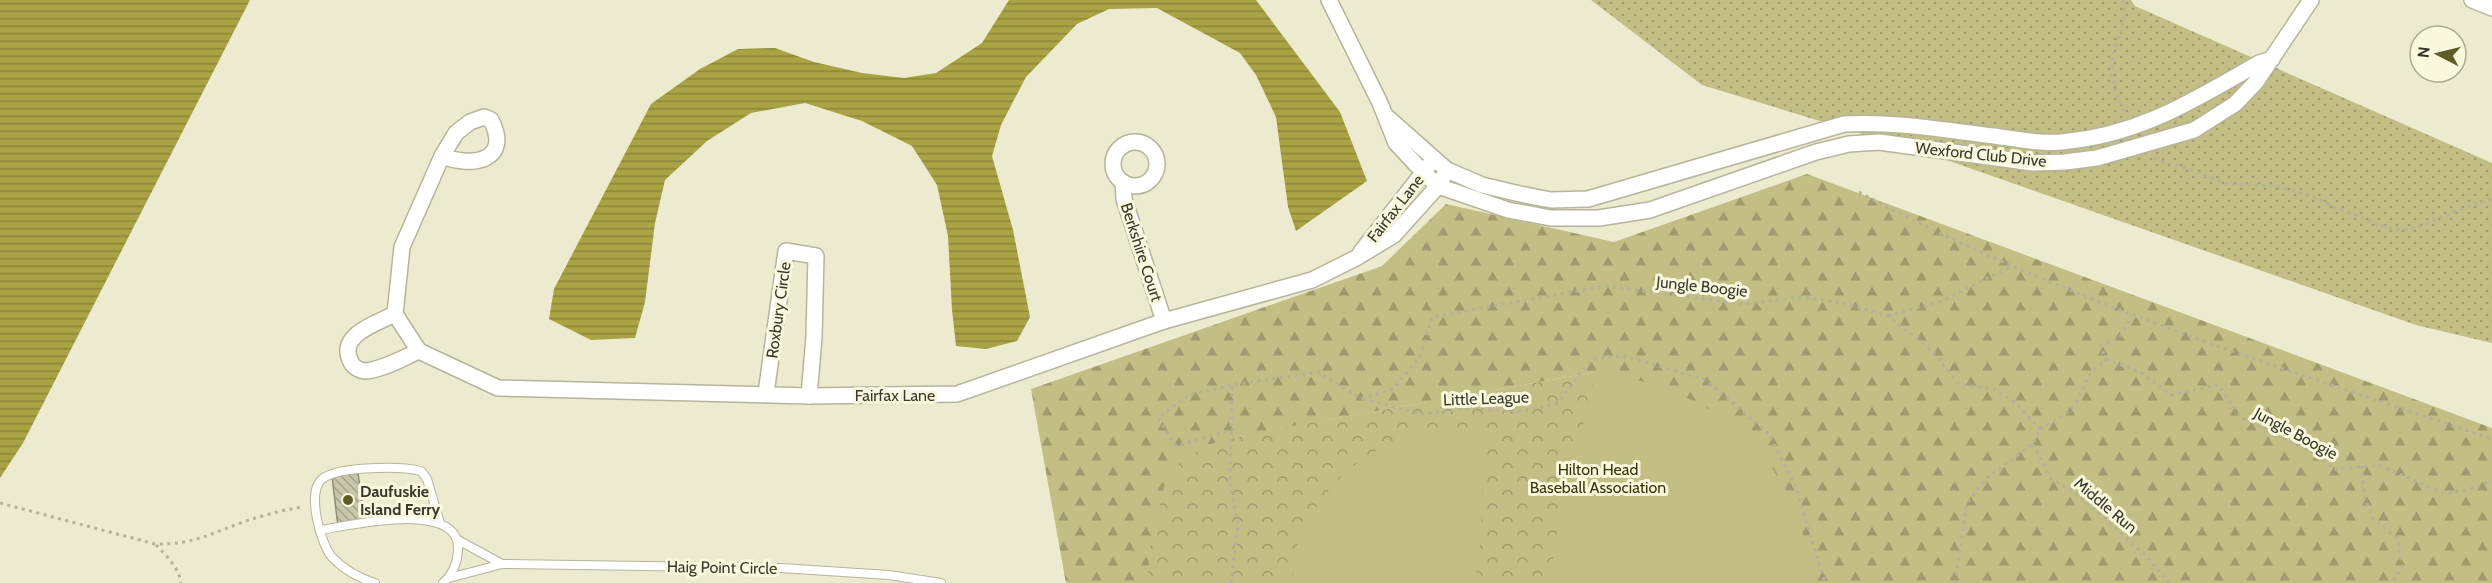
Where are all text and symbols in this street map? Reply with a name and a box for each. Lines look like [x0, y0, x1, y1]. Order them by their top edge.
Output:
north arrow [2408, 24, 2468, 84]
text: N [2413, 45, 2434, 59]
street label: Wexford Club Drive [1914, 138, 2048, 171]
street label: Fairfax Lane [1363, 171, 1428, 246]
street label: Berkshire Court [1117, 200, 1167, 304]
street label: Roxbury Circle [762, 261, 795, 360]
street label: Jungle Boogie [1654, 272, 1749, 301]
street label: Fairfax Lane [855, 386, 935, 405]
street label: Little League [1443, 388, 1529, 409]
street label: Jungle Boogie [2250, 403, 2341, 463]
park label: Hilton Head Baseball Association [1530, 460, 1666, 497]
street label: Middle Run [2070, 474, 2141, 537]
place label: Daufuskie Island Ferry [360, 482, 441, 519]
marker: Daufuskie Island Ferry [341, 493, 355, 507]
street label: Haig Point Circle [667, 557, 777, 578]

